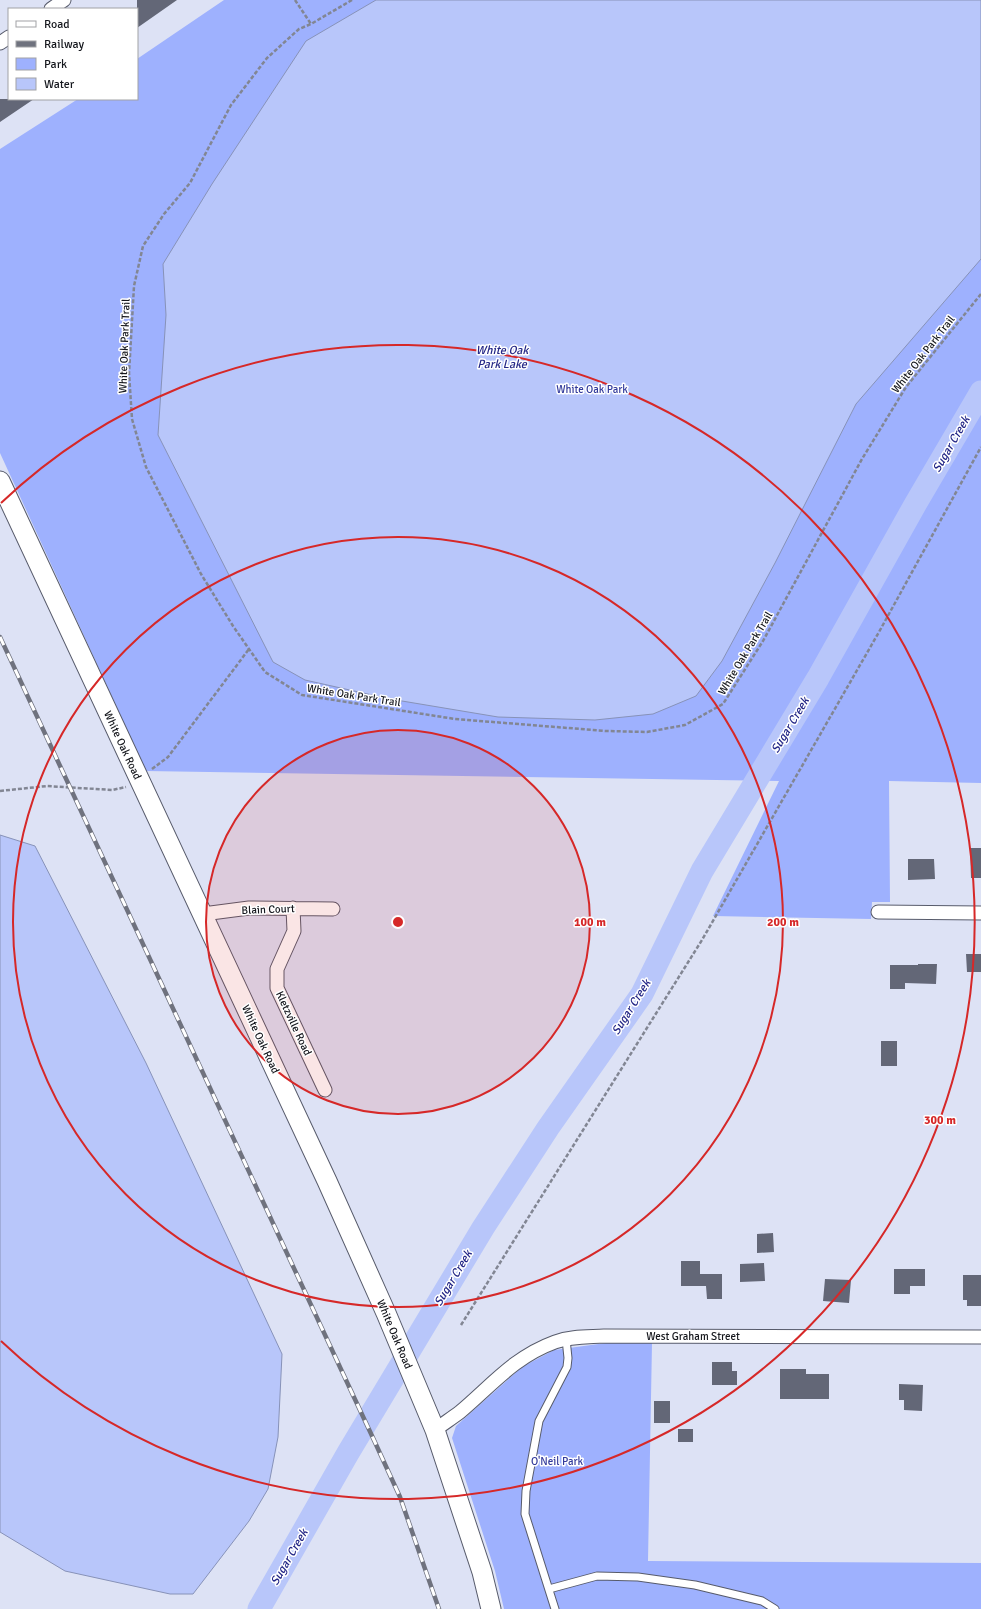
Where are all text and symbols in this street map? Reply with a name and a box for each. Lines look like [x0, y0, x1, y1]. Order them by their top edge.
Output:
legend [8, 8, 138, 100]
text: Road [44, 17, 70, 32]
text: Railway [44, 37, 84, 52]
text: Park [44, 57, 67, 72]
text: Water [44, 77, 75, 92]
street label: White Oak Park Trail [116, 298, 133, 394]
street label: White Oak Park Trail [889, 313, 958, 396]
water label: White Oak Park Lake [476, 343, 529, 372]
park label: White Oak Park [556, 383, 628, 396]
water label: Sugar Creek [929, 413, 974, 475]
street label: White Oak Park Trail [715, 609, 775, 697]
street label: White Oak Park Trail [306, 682, 402, 709]
water label: Sugar Creek [768, 694, 813, 756]
street label: White Oak Road [101, 709, 144, 782]
street label: Blain Court [241, 902, 295, 917]
centre of rings [391, 915, 405, 929]
text: 100 m [574, 915, 606, 930]
text: 200 m [767, 915, 799, 930]
water label: Sugar Creek [609, 976, 655, 1038]
street label: Kletzville Road [273, 989, 314, 1058]
street label: White Oak Road [239, 1003, 282, 1076]
text: 300 m [924, 1113, 956, 1128]
water label: Sugar Creek [431, 1247, 476, 1309]
street label: White Oak Road [374, 1298, 415, 1371]
street label: West Graham Street [646, 1330, 740, 1343]
park label: O'Neil Park [531, 1455, 584, 1468]
water label: Sugar Creek [267, 1526, 312, 1588]

